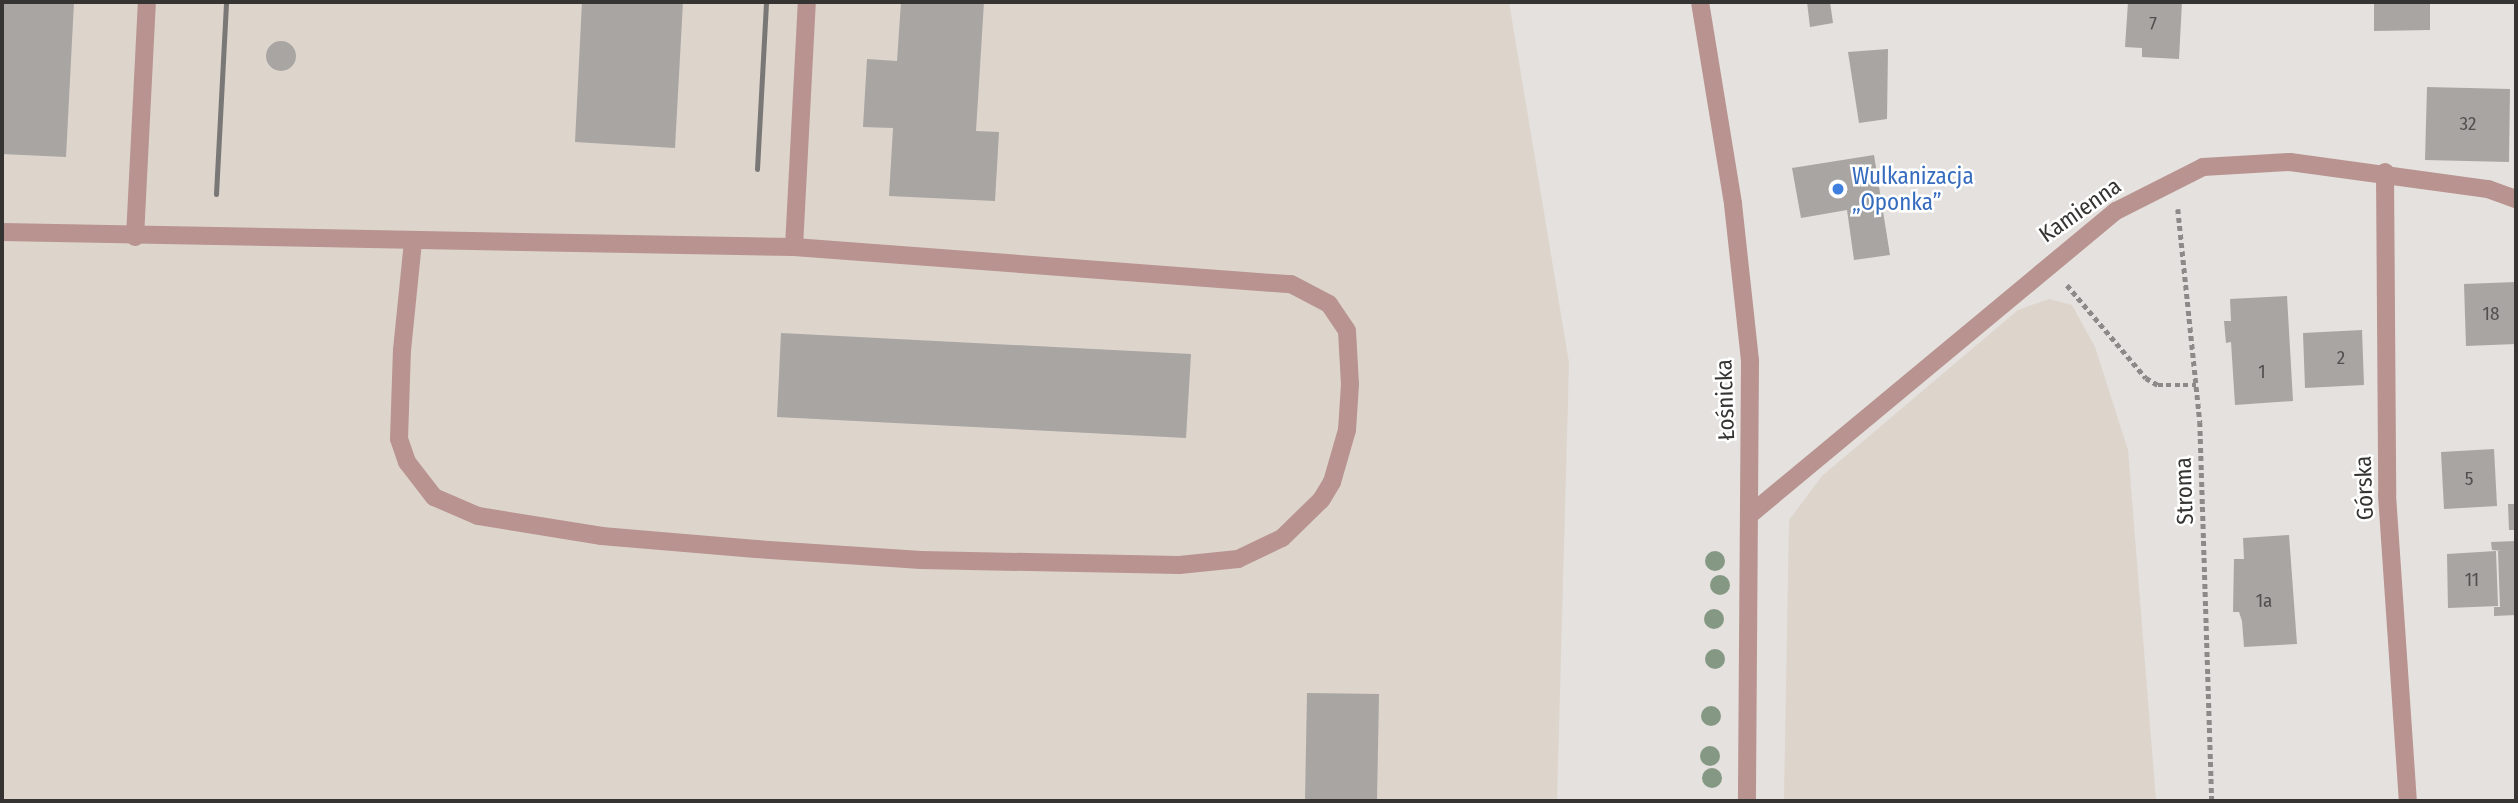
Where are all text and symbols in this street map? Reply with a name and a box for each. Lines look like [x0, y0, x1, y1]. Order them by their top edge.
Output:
house number: 7 [2149, 13, 2157, 35]
house number: 32 [2460, 113, 2476, 135]
place label: Wulkanizacja „Oponka” [1852, 162, 1974, 216]
street label: Kamienna [2034, 172, 2126, 248]
marker: Wulkanizacja „Oponka” [1830, 181, 1846, 197]
house number: 18 [2483, 303, 2499, 325]
house number: 2 [2337, 347, 2345, 369]
street label: Łośnicka [1710, 359, 1740, 441]
house number: 1 [2258, 361, 2266, 383]
street label: Górska [2349, 455, 2379, 521]
street label: Stroma [2169, 457, 2199, 525]
house number: 5 [2465, 468, 2473, 490]
house number: 11 [2465, 569, 2479, 591]
house number: 1a [2256, 590, 2272, 612]

